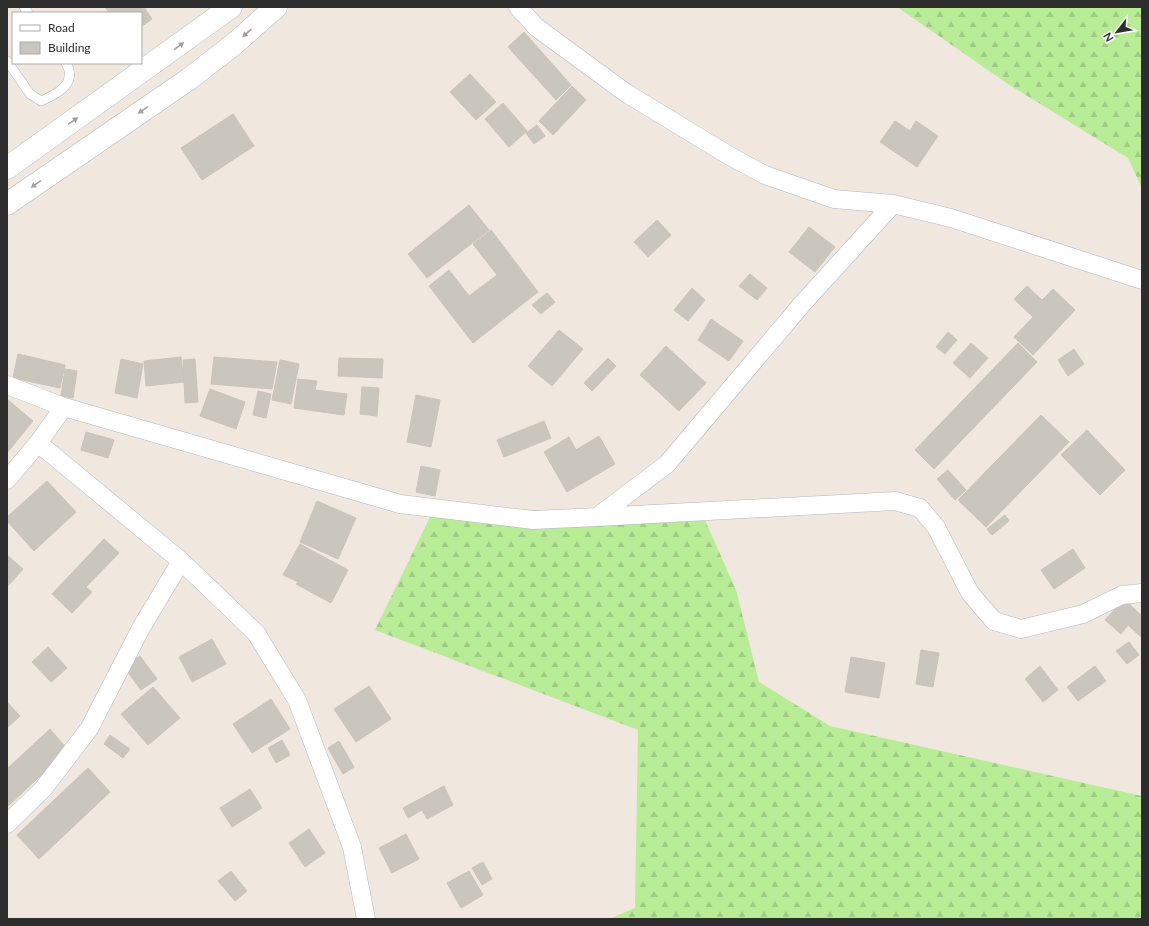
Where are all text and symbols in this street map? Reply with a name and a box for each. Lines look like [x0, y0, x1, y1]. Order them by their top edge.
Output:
legend [12, 12, 142, 64]
north arrow [1097, 12, 1137, 52]
text: Road [48, 20, 75, 35]
one-way arrow [242, 28, 252, 37]
text: N [1100, 30, 1116, 44]
text: Building [48, 40, 91, 55]
one-way arrow [173, 41, 184, 50]
one-way arrow [138, 106, 148, 114]
one-way arrow [68, 117, 78, 125]
one-way arrow [31, 180, 41, 188]

